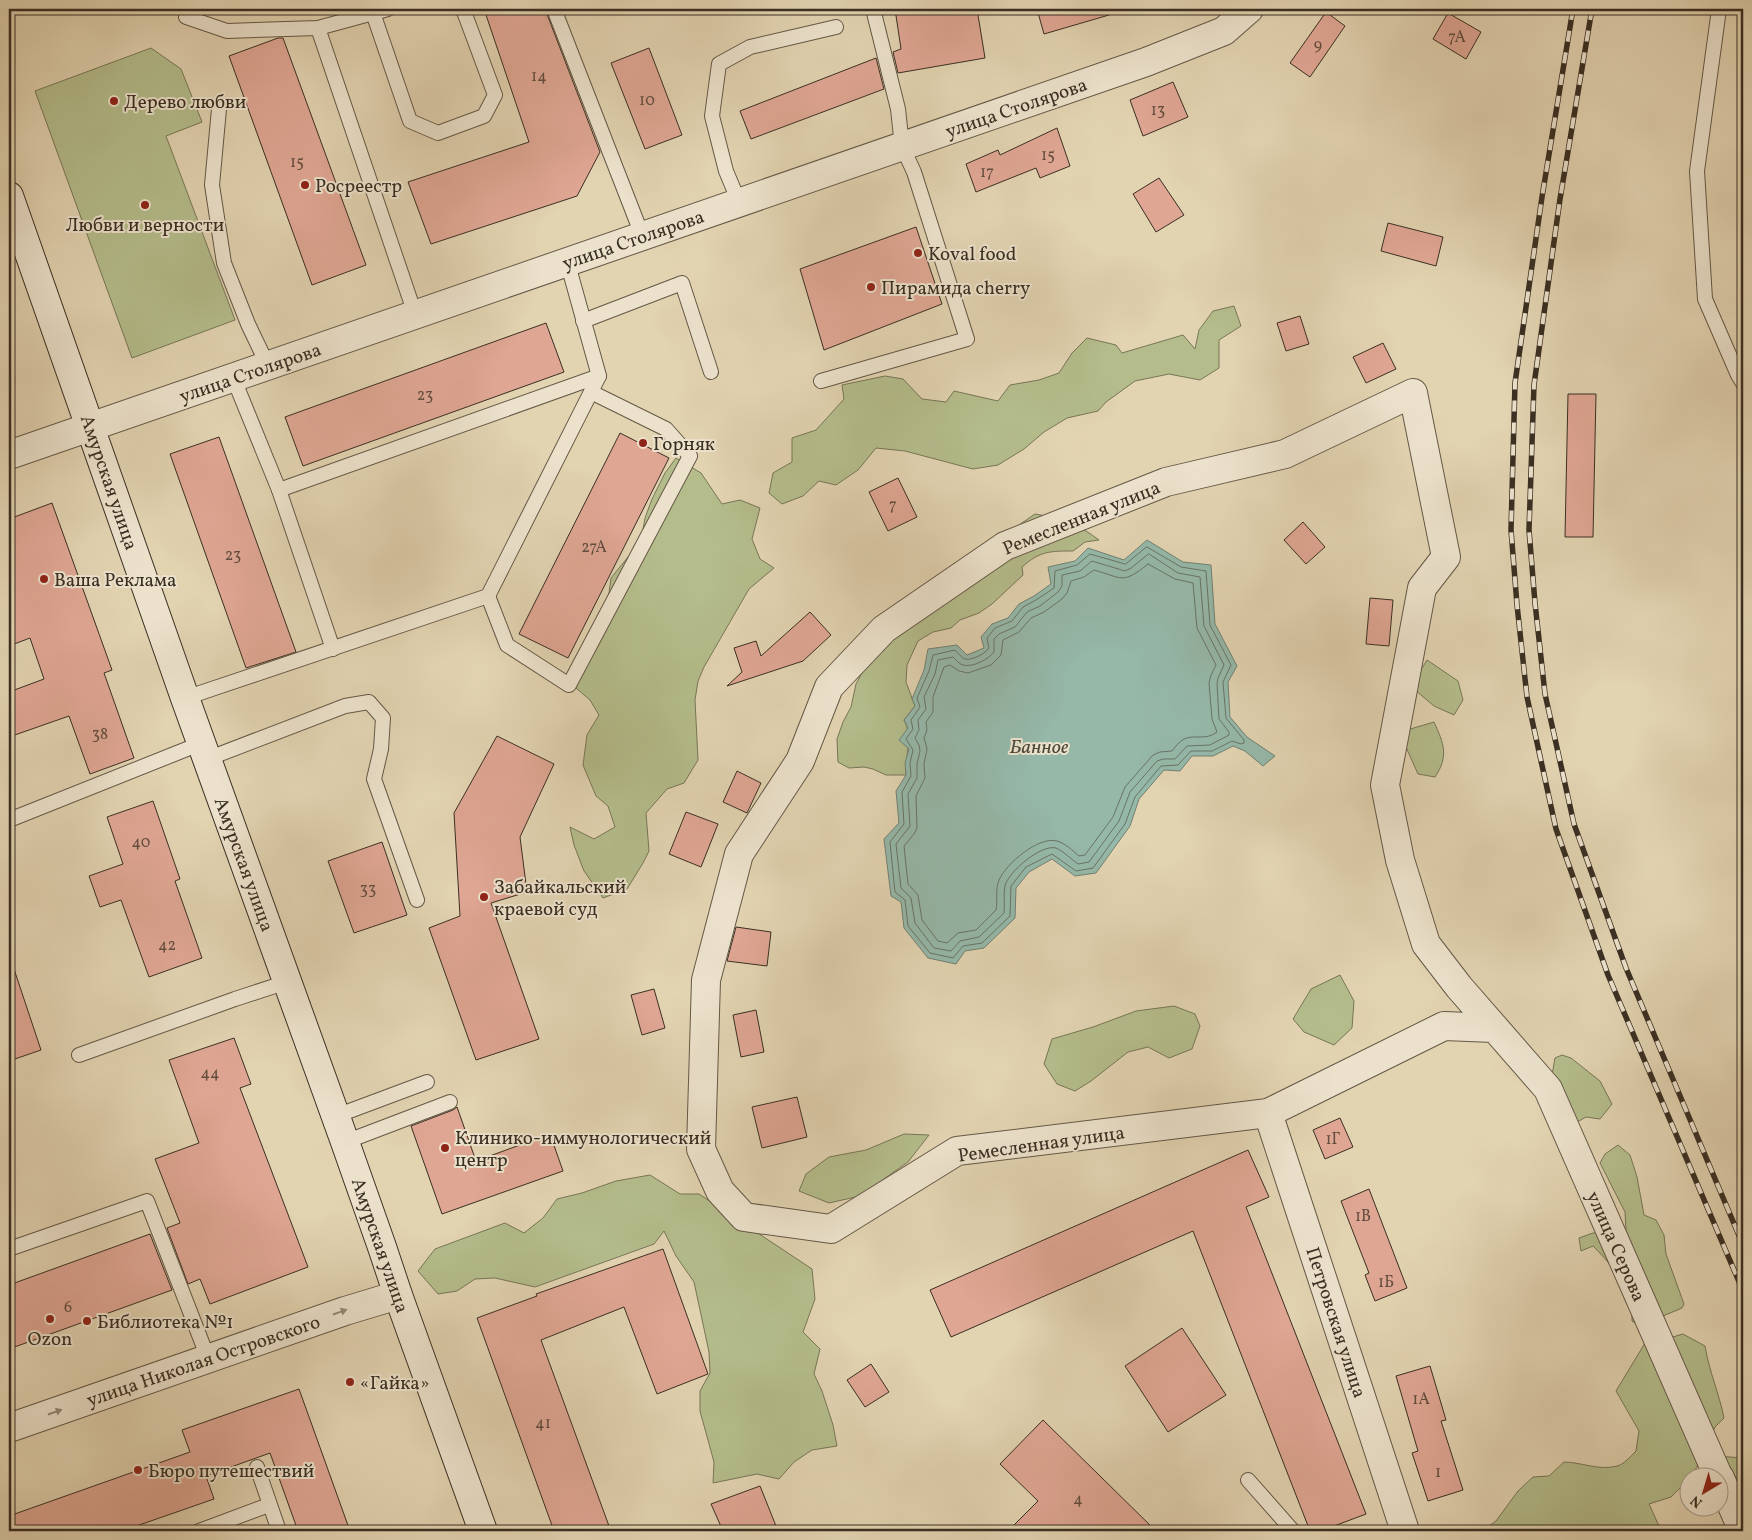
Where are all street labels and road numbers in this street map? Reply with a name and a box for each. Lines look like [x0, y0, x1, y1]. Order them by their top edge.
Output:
street label: улица Столярова [942, 72, 1091, 145]
street label: улица Столярова [559, 204, 708, 277]
street label: улица Столярова [176, 337, 325, 410]
street label: Амурская улица [73, 412, 143, 554]
street label: Ремесленная улица [999, 475, 1165, 562]
street label: Амурская улица [207, 794, 279, 936]
street label: Ремесленная улица [956, 1120, 1126, 1170]
street label: Амурская улица [344, 1175, 414, 1317]
street label: улица Серова [1579, 1188, 1651, 1306]
street label: Петровская улица [1298, 1244, 1372, 1401]
street label: улица Николая Островского [83, 1310, 324, 1414]

